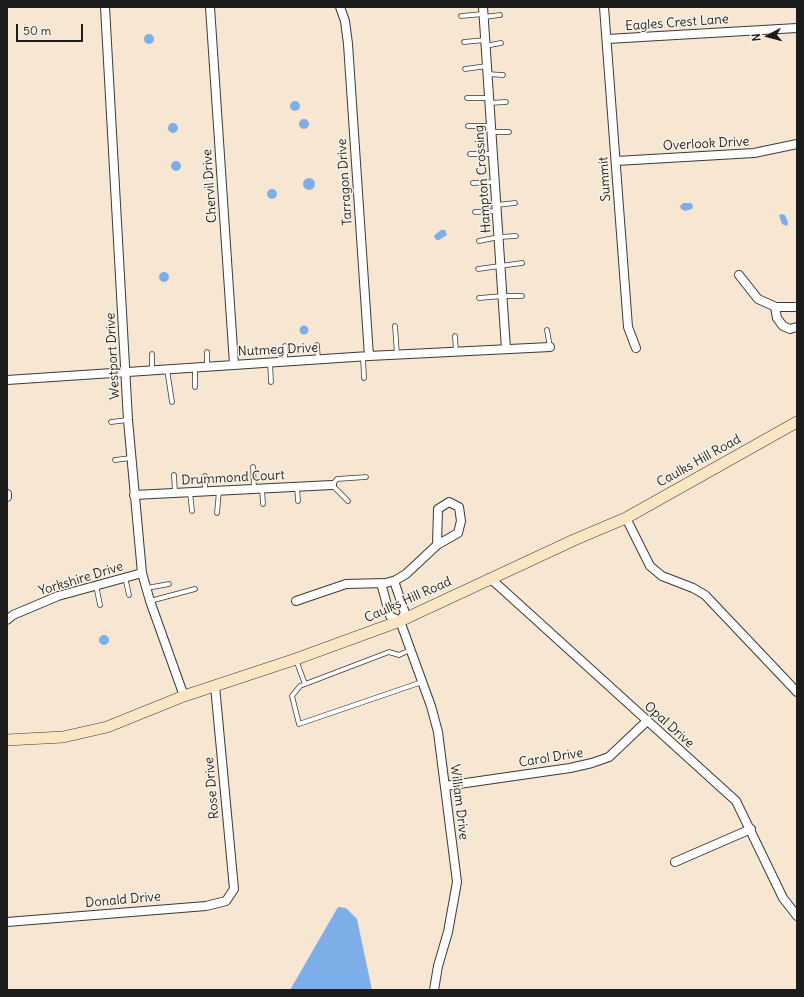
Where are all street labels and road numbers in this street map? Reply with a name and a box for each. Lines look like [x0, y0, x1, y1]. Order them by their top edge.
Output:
street label: Eagles Crest Lane [625, 12, 729, 34]
street label: Hampton Crossing [471, 124, 495, 234]
street label: Overlook Drive [662, 134, 750, 154]
street label: Tarragon Drive [334, 138, 356, 226]
street label: Chervil Drive [200, 148, 220, 224]
street label: Summit [596, 156, 614, 202]
street label: Westport Drive [103, 312, 123, 400]
street label: Nutmeg Drive [237, 340, 319, 360]
street label: Caulks Hill Road [654, 431, 744, 491]
street label: Drummond Court [181, 468, 285, 488]
street label: Yorkshire Drive [37, 559, 125, 599]
street label: Caulks Hill Road [362, 574, 454, 626]
street label: Opal Drive [641, 699, 697, 751]
street label: Carol Drive [518, 745, 584, 771]
street label: Rose Drive [202, 756, 222, 820]
street label: William Drive [447, 763, 471, 841]
street label: Donald Drive [85, 889, 161, 911]

